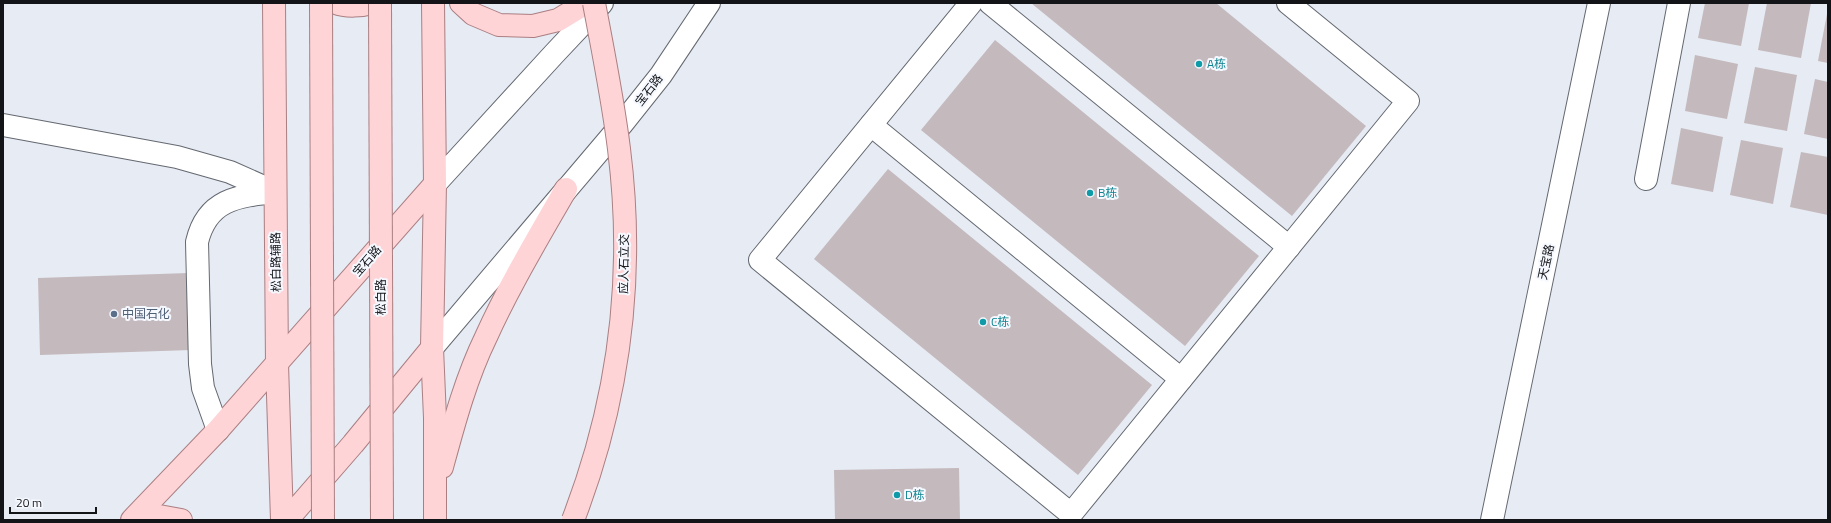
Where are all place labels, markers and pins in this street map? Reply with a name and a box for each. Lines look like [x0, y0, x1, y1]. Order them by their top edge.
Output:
place label: A栋 [1207, 54, 1226, 73]
marker: A栋 [1194, 59, 1204, 69]
place label: B栋 [1098, 183, 1117, 202]
marker: B栋 [1085, 188, 1095, 198]
place label: 中国石化 [122, 304, 170, 323]
marker: 中国石化 [109, 309, 119, 319]
place label: C栋 [991, 312, 1010, 331]
marker: C栋 [978, 317, 988, 327]
place label: D栋 [905, 485, 925, 504]
marker: D栋 [892, 490, 902, 500]

